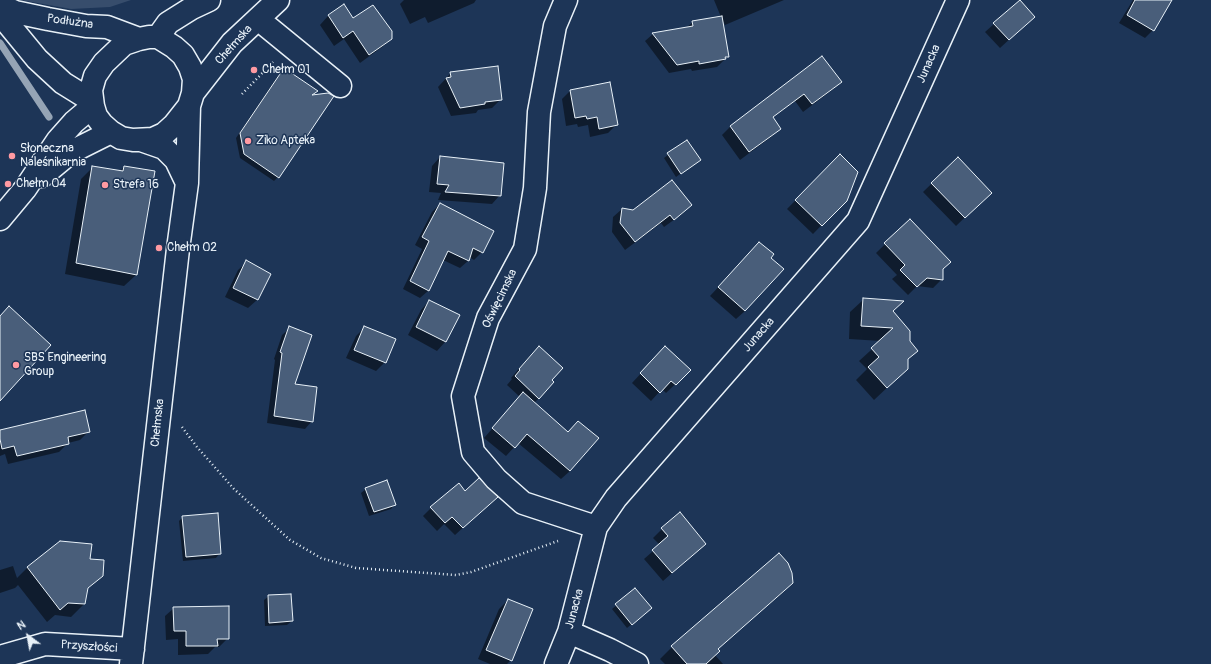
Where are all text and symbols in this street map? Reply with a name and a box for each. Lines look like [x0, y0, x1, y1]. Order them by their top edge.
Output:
street label: Podłużna [46, 12, 94, 32]
street label: Chełmska [212, 22, 256, 68]
street label: Junacka [914, 42, 944, 86]
place label: Chełm 01 [262, 63, 310, 77]
marker: Chełm 01 [249, 65, 259, 75]
place label: Ziko Apteka [256, 134, 315, 148]
marker: Ziko Apteka [243, 136, 253, 146]
place label: Słoneczna Naleśnikarnia [20, 142, 86, 170]
marker: Słoneczna Naleśnikarnia [7, 151, 17, 161]
place label: Chełm 04 [16, 177, 66, 191]
place label: Strefa 16 [113, 178, 159, 192]
marker: Chełm 04 [3, 179, 13, 189]
marker: Strefa 16 [100, 180, 110, 190]
place label: Chełm 02 [167, 241, 217, 255]
marker: Chełm 02 [154, 243, 164, 253]
street label: Oświęcimska [479, 267, 521, 331]
street label: Junacka [740, 315, 778, 355]
place label: SBS Engineering Group [24, 351, 106, 379]
marker: SBS Engineering Group [11, 360, 21, 370]
street label: Chełmska [148, 398, 168, 448]
street label: Junacka [563, 587, 587, 631]
north arrow [8, 616, 48, 656]
text: N [15, 618, 28, 633]
street label: Przyszłości [60, 638, 118, 656]

